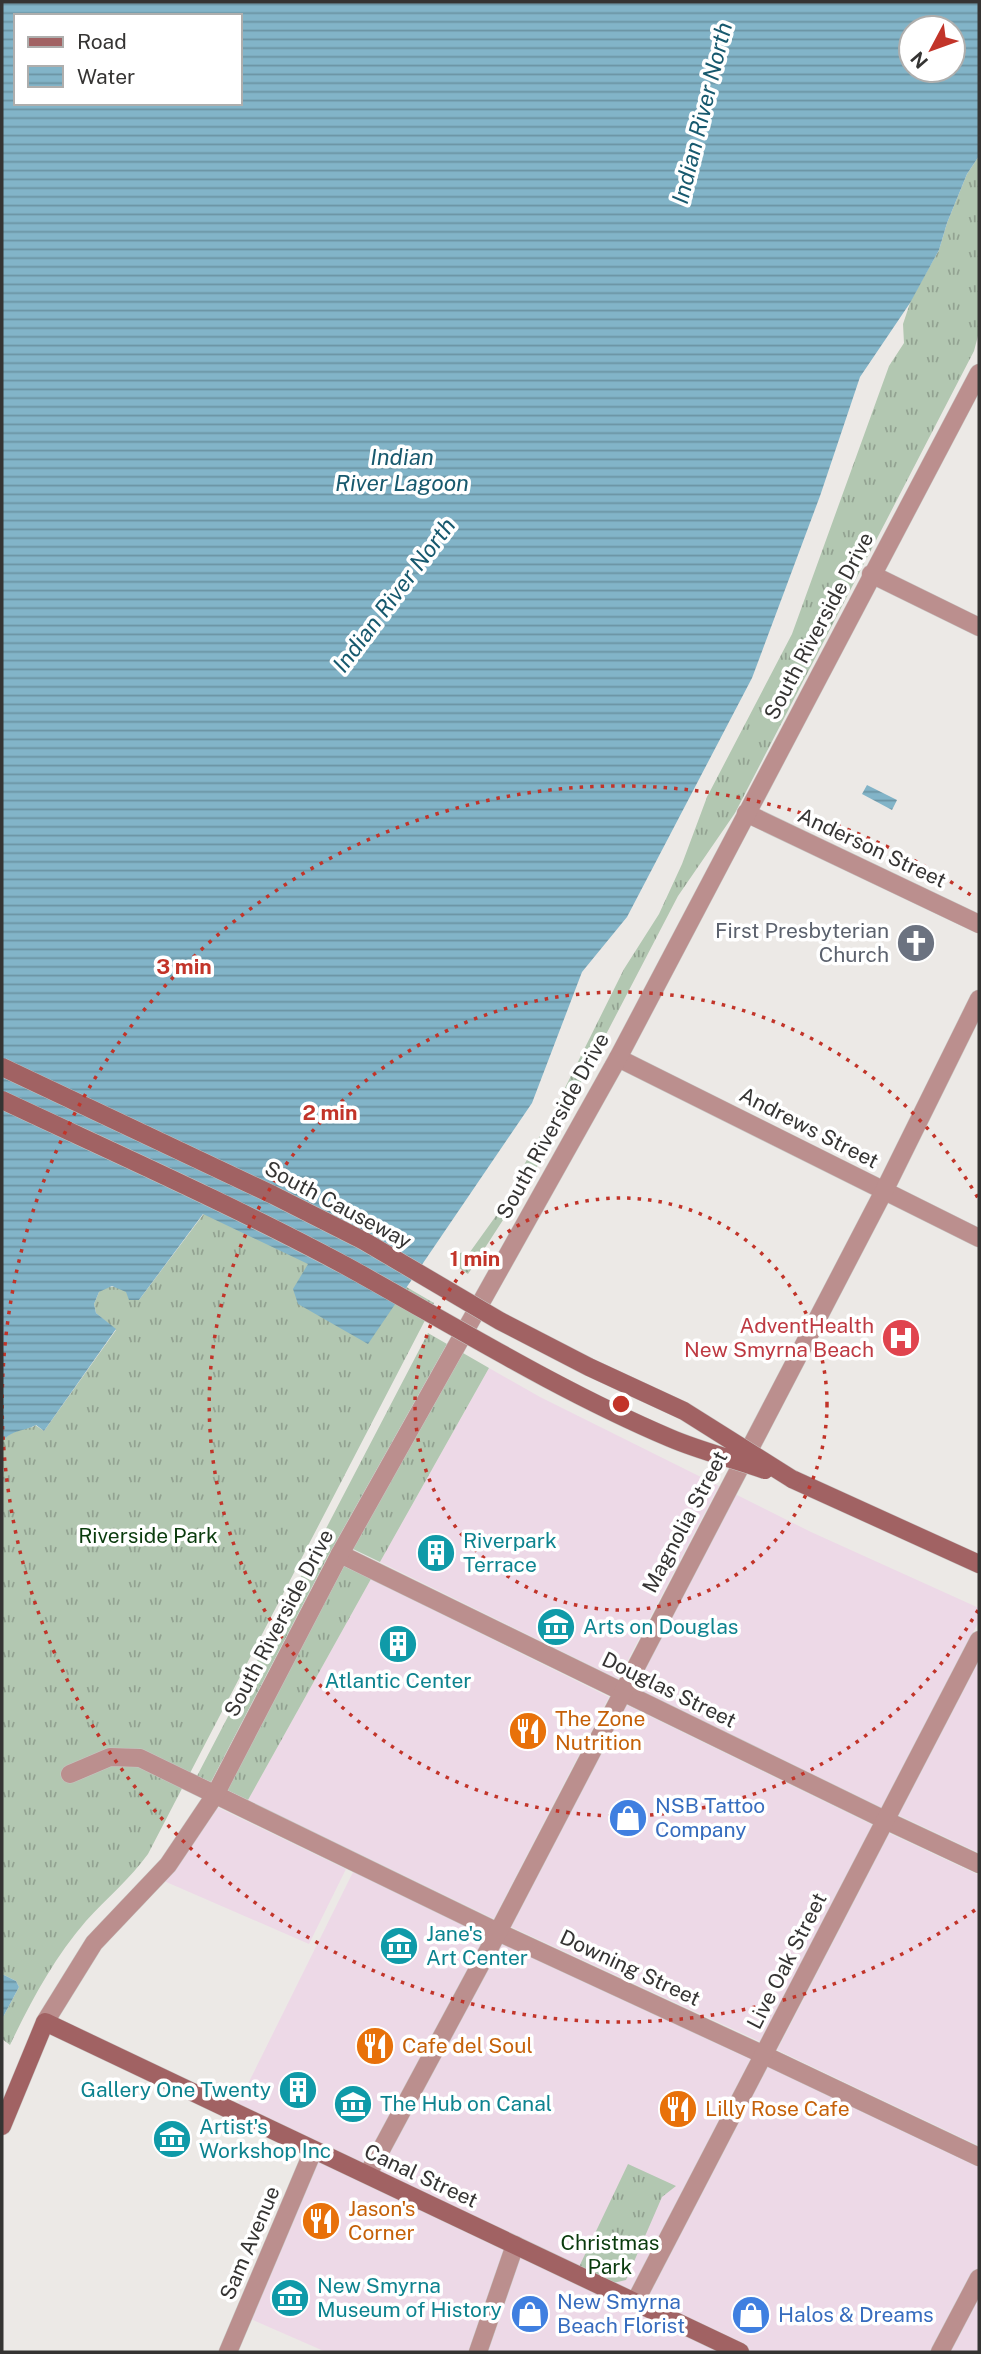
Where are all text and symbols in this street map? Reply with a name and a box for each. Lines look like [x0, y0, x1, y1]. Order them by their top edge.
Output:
legend [14, 14, 242, 105]
north arrow [897, 14, 967, 84]
water label: Indian River North [666, 19, 737, 207]
text: Road [77, 29, 127, 54]
text: N [906, 47, 932, 73]
text: Water [77, 64, 135, 89]
water label: Indian River Lagoon [335, 443, 469, 496]
water label: Indian River North [327, 512, 460, 677]
street label: South Riverside Drive [759, 528, 879, 724]
street label: Anderson Street [794, 802, 950, 893]
place label: First Presbyterian Church [715, 918, 889, 967]
church icon: First Presbyterian Church [895, 922, 937, 964]
text: 3 min [156, 954, 212, 979]
street label: South Riverside Drive [491, 1028, 614, 1223]
street label: Andrews Street [736, 1082, 883, 1173]
text: 2 min [302, 1100, 358, 1125]
street label: South Causeway [261, 1155, 416, 1254]
text: 1 min [450, 1246, 500, 1271]
place label: AdventHealth New Smyrna Beach [684, 1313, 874, 1362]
hospital icon: AdventHealth New Smyrna Beach [880, 1317, 922, 1359]
centre of rings [609, 1392, 633, 1416]
street label: Magnolia Street [637, 1447, 732, 1597]
park label: Riverside Park [78, 1523, 218, 1548]
street label: South Riverside Drive [219, 1525, 339, 1721]
place label: Riverpark Terrace [463, 1528, 557, 1577]
building icon: Riverpark Terrace [415, 1532, 457, 1574]
museum icon: Arts on Douglas [535, 1606, 577, 1648]
place label: Arts on Douglas [583, 1614, 738, 1639]
building icon: Atlantic Center [377, 1623, 419, 1665]
street label: Douglas Street [598, 1646, 740, 1733]
place label: Atlantic Center [324, 1668, 472, 1693]
place label: The Zone Nutrition [555, 1706, 645, 1755]
restaurant icon: The Zone Nutrition [507, 1710, 549, 1752]
place label: NSB Tattoo Company [655, 1793, 765, 1842]
shop icon: NSB Tattoo Company [607, 1797, 649, 1839]
street label: Live Oak Street [741, 1888, 832, 2033]
place label: Jane's Art Center [426, 1921, 528, 1970]
street label: Downing Street [556, 1924, 704, 2011]
museum icon: Jane's Art Center [378, 1925, 420, 1967]
restaurant icon: Cafe del Soul [354, 2025, 396, 2067]
place label: Cafe del Soul [402, 2033, 533, 2058]
building icon: Gallery One Twenty [277, 2069, 319, 2111]
place label: Gallery One Twenty [81, 2077, 271, 2102]
museum icon: The Hub on Canal [332, 2083, 374, 2125]
restaurant icon: Lilly Rose Cafe [657, 2088, 699, 2130]
place label: The Hub on Canal [380, 2091, 552, 2116]
place label: Lilly Rose Cafe [705, 2096, 850, 2121]
place label: Artist's Workshop Inc [199, 2114, 331, 2163]
museum icon: Artist's Workshop Inc [151, 2118, 193, 2160]
street label: Canal Street [360, 2138, 482, 2213]
street label: Sam Avenue [214, 2182, 285, 2303]
place label: Jason's Corner [348, 2196, 415, 2245]
restaurant icon: Jason's Corner [300, 2200, 342, 2242]
park label: Christmas Park [561, 2230, 659, 2279]
place label: New Smyrna Museum of History [317, 2273, 502, 2322]
museum icon: New Smyrna Museum of History [269, 2277, 311, 2319]
place label: New Smyrna Beach Florist [557, 2289, 685, 2338]
shop icon: New Smyrna Beach Florist [509, 2293, 551, 2335]
shop icon: Halos & Dreams [730, 2294, 772, 2336]
place label: Halos & Dreams [778, 2302, 934, 2327]

